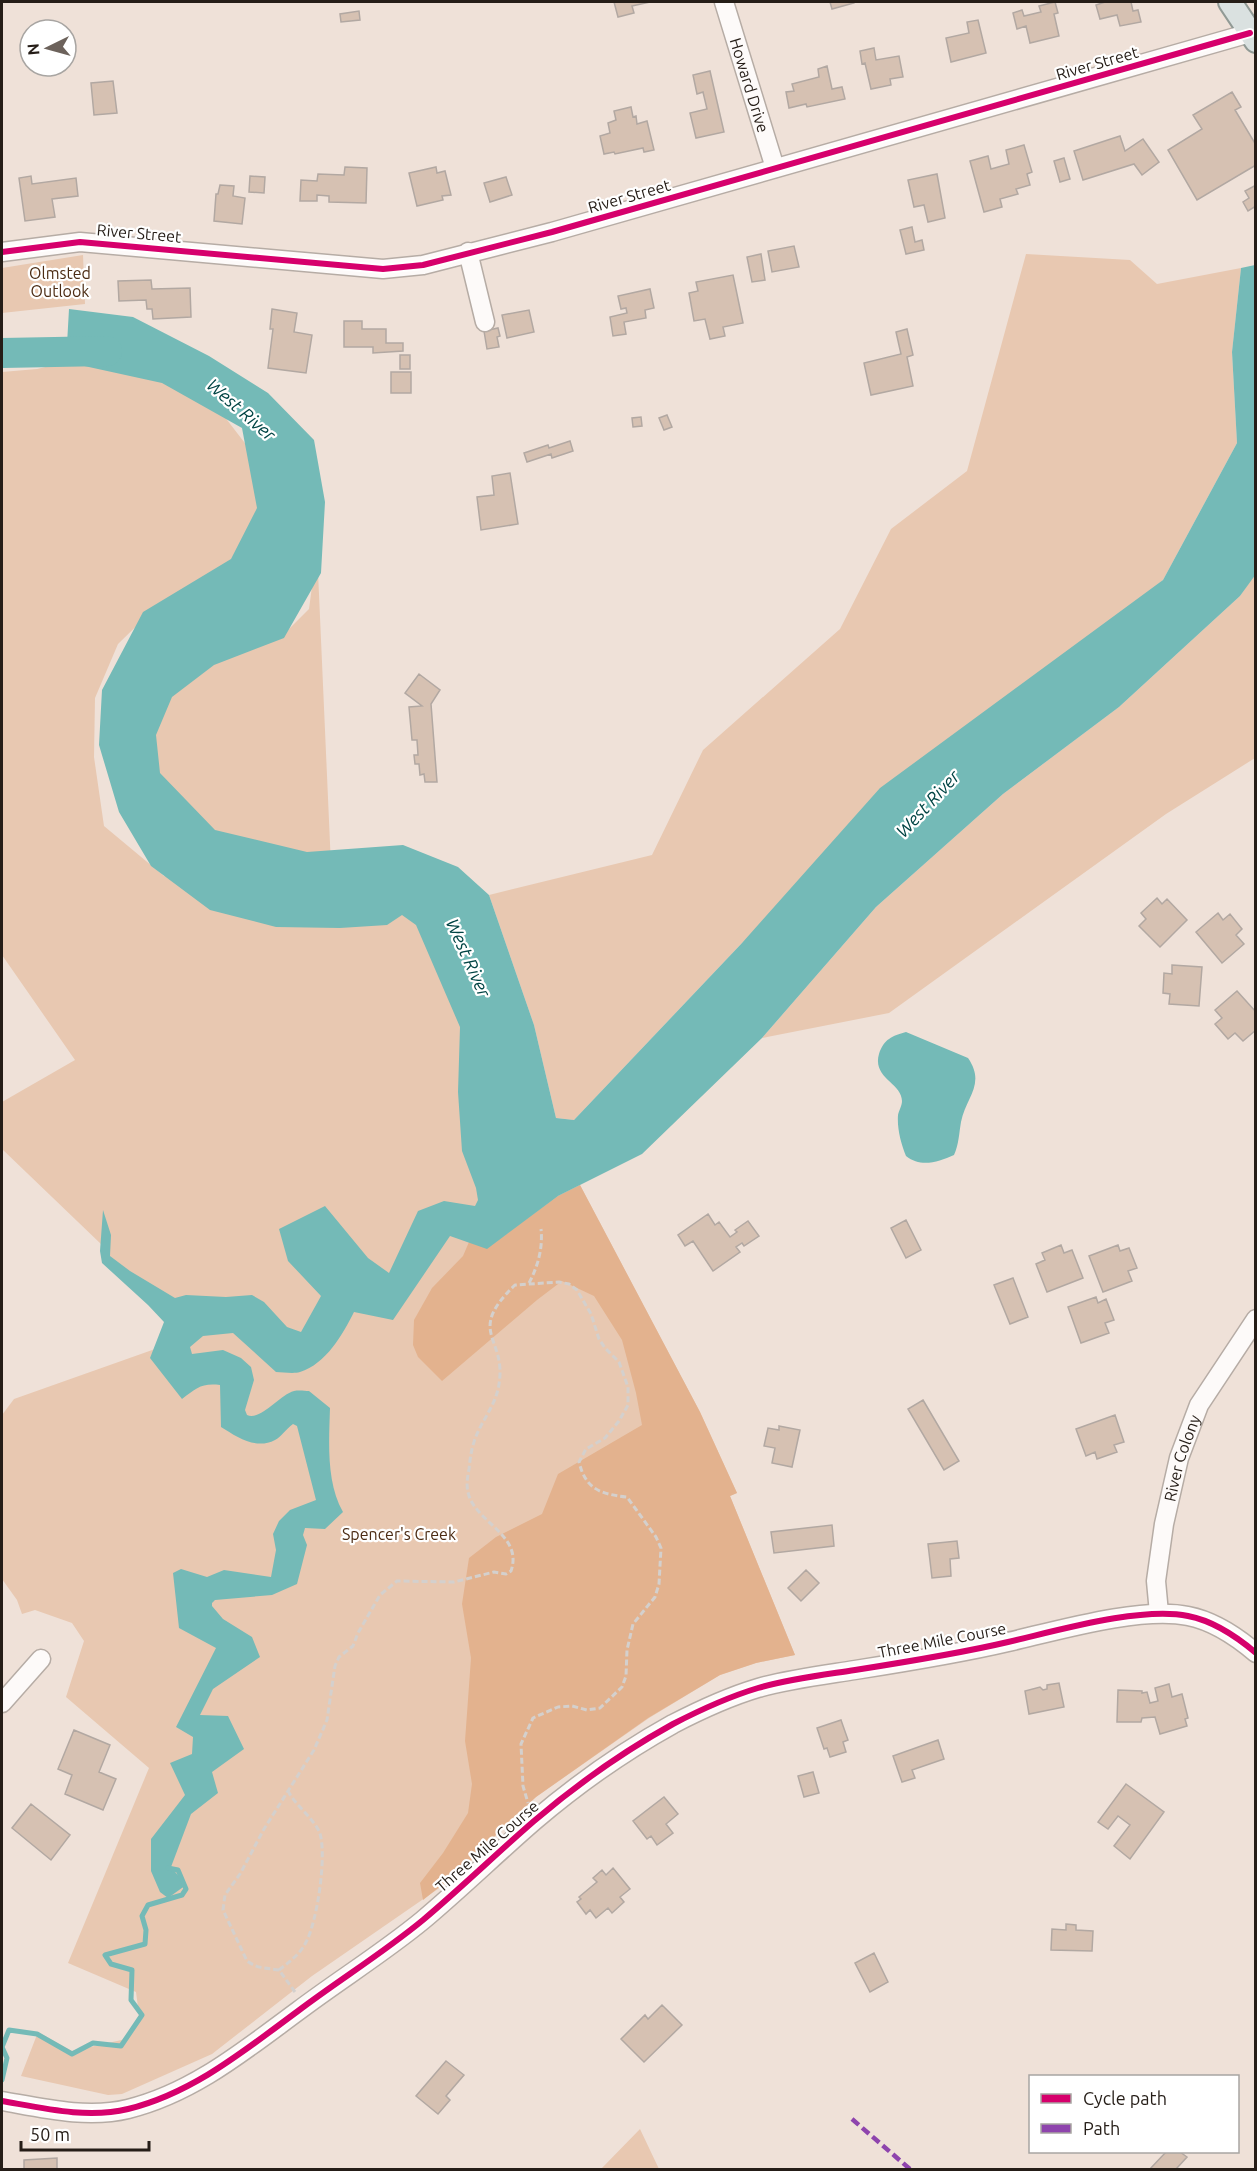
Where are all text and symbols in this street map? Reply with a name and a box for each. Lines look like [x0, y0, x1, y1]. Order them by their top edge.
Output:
north arrow [18, 18, 78, 78]
street label: Howard Drive [727, 36, 773, 135]
street label: River Street [1054, 42, 1141, 83]
text: N [24, 43, 43, 56]
street label: River Street [586, 175, 673, 216]
street label: River Street [96, 220, 183, 246]
park label: Olmsted Outlook [29, 264, 91, 300]
water label: West River [204, 374, 281, 445]
water label: West River [891, 765, 964, 841]
water label: West River [443, 915, 496, 1001]
street label: River Colony [1160, 1412, 1204, 1503]
park label: Spencer's Creek [342, 1525, 456, 1543]
street label: Three Mile Course [876, 1619, 1008, 1661]
street label: Three Mile Course [432, 1797, 542, 1895]
legend [1029, 2075, 1239, 2153]
text: Cycle path [1083, 2088, 1167, 2108]
scale bar [21, 2114, 148, 2152]
text: Path [1083, 2118, 1120, 2138]
text: 50 m [30, 2124, 70, 2144]

